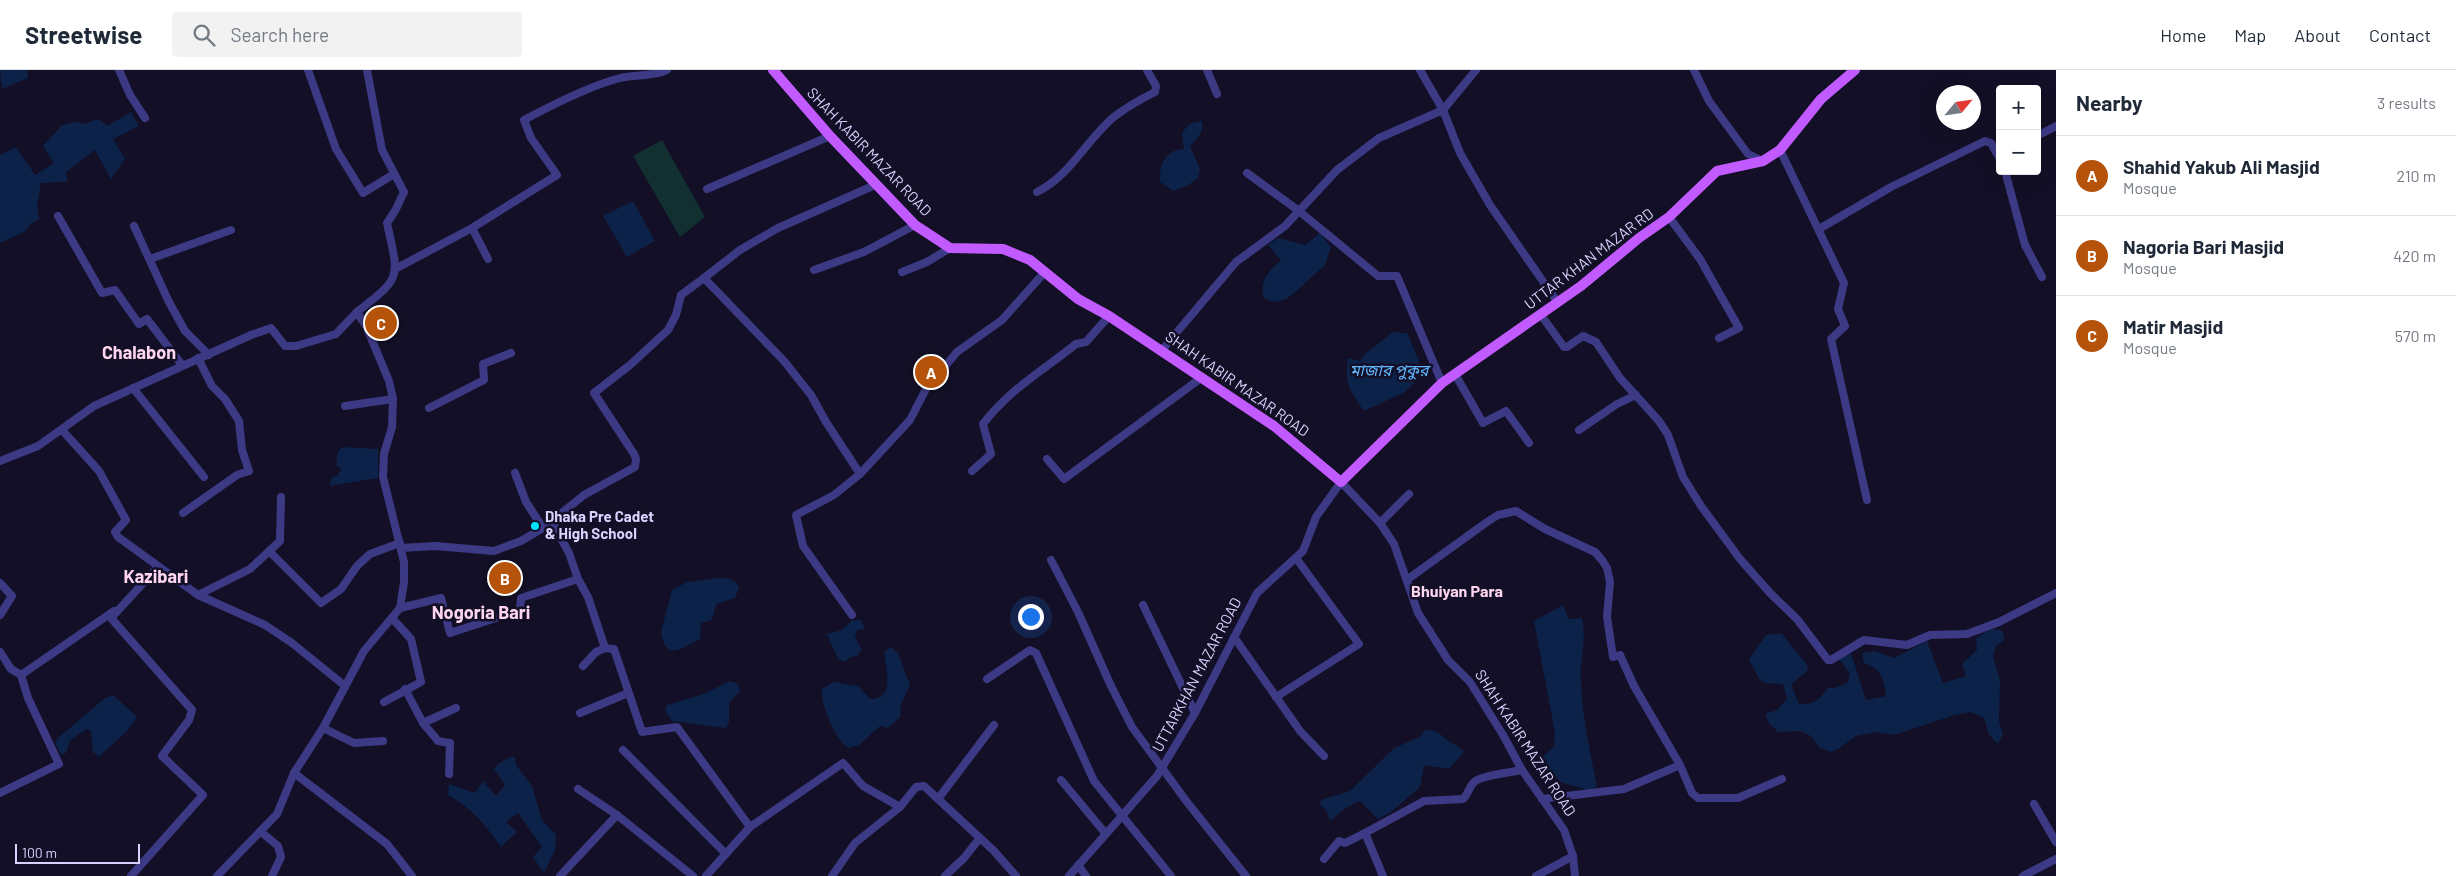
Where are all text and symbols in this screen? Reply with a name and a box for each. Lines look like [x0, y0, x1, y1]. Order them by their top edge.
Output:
search box [172, 12, 522, 57]
text: Streetwise [25, 20, 142, 49]
icon: search [190, 21, 218, 49]
text: Search here [230, 23, 329, 46]
text: Home [2160, 24, 2206, 46]
text: Map [2234, 24, 2266, 46]
text: About [2294, 24, 2341, 46]
text: Contact [2369, 24, 2431, 46]
street label: SHAH KABIR MAZAR ROAD [804, 83, 936, 219]
north arrow [1936, 85, 1981, 130]
map controls [1996, 85, 2041, 175]
button: + [1996, 85, 2041, 130]
text: Nearby [2076, 90, 2142, 115]
text: 3 results [2377, 93, 2436, 112]
button: − [1996, 130, 2041, 175]
text: Shahid Yakub Ali Masjid [2123, 155, 2320, 178]
text: A [2087, 166, 2097, 185]
text: 210 m [2397, 166, 2436, 185]
text: Mosque [2123, 178, 2177, 197]
street label: UTTAR KHAN MAZAR RD [1520, 204, 1656, 313]
text: Nagoria Bari Masjid [2123, 235, 2284, 258]
text: B [2087, 246, 2097, 265]
text: 420 m [2393, 246, 2436, 265]
text: Mosque [2123, 258, 2177, 277]
pin: C [365, 304, 397, 342]
text: Matir Masjid [2123, 315, 2223, 338]
text: C [2087, 326, 2097, 345]
text: 570 m [2395, 326, 2436, 345]
street label: SHAH KABIR MAZAR ROAD [1162, 327, 1313, 440]
text: Mosque [2123, 338, 2177, 357]
district label: Chalabon [102, 341, 176, 363]
pin: A [915, 353, 947, 391]
water label: মাজার পুকুর [1350, 360, 1432, 380]
place label: Dhaka Pre Cadet & High School [545, 507, 654, 542]
marker: Dhaka Pre Cadet & High School [529, 520, 541, 532]
pin: B [489, 559, 521, 597]
district label: Kazibari [124, 565, 188, 587]
district label: Bhuiyan Para [1411, 581, 1503, 600]
street label: UTTARKHAN MAZAR ROAD [1148, 594, 1244, 755]
district label: Nogoria Bari [432, 601, 530, 623]
your location [1018, 604, 1044, 630]
street label: SHAH KABIR MAZAR ROAD [1472, 666, 1580, 819]
scale bar [15, 841, 140, 864]
text: 100 m [22, 844, 57, 861]

